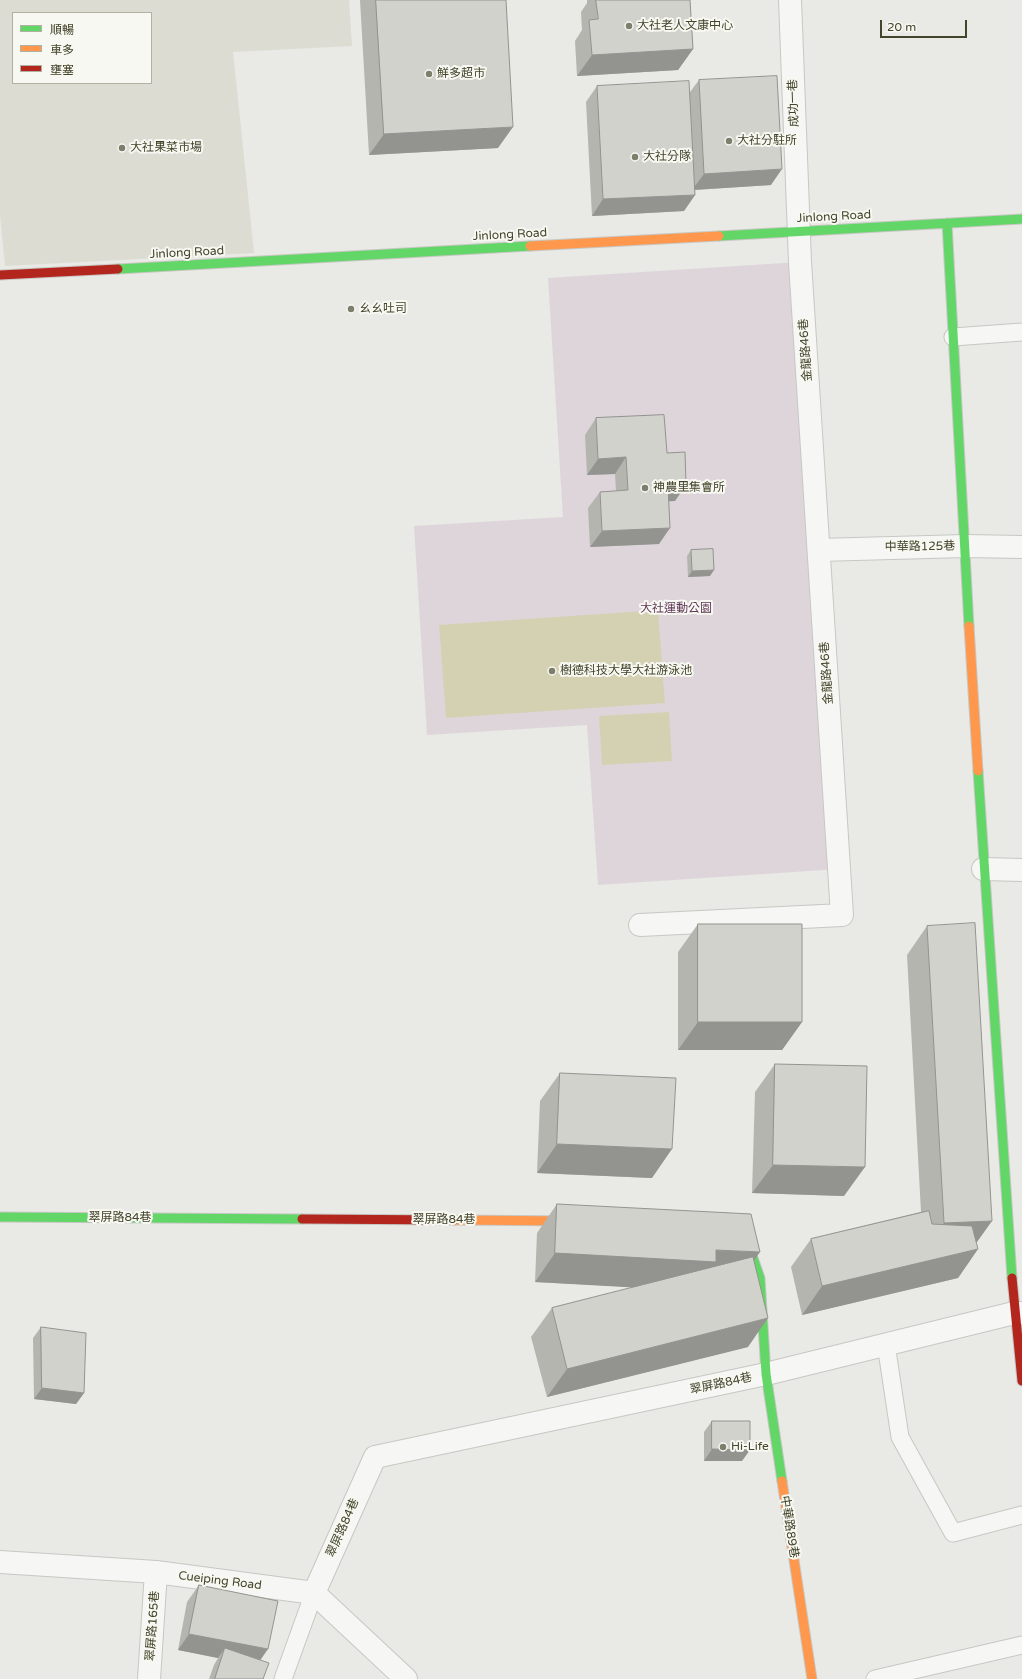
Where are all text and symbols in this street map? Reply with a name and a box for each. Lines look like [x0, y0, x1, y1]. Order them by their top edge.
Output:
legend [12, 12, 152, 84]
scale bar [882, 12, 969, 38]
place label: 大社老人文康中心 [637, 19, 733, 33]
text: 20 m [887, 20, 916, 34]
marker: 大社老人文康中心 [624, 21, 634, 31]
text: 順暢 [50, 23, 74, 37]
text: 車多 [50, 43, 74, 57]
text: 壅塞 [50, 63, 74, 77]
place label: 鮮多超市 [437, 67, 485, 81]
marker: 鮮多超市 [424, 69, 434, 79]
street label: 成功一巷 [786, 79, 802, 127]
place label: 大社分駐所 [737, 134, 797, 148]
marker: 大社分駐所 [724, 136, 734, 146]
place label: 大社果菜市場 [130, 141, 202, 155]
marker: 大社果菜市場 [117, 143, 127, 153]
place label: 大社分隊 [643, 150, 691, 164]
marker: 大社分隊 [630, 152, 640, 162]
street label: Jinlong Road [797, 208, 871, 226]
street label: Jinlong Road [473, 226, 547, 244]
street label: Jinlong Road [150, 244, 224, 262]
place label: ㄠㄠ吐司 [359, 302, 407, 316]
marker: ㄠㄠ吐司 [346, 304, 356, 314]
street label: 金龍路46巷 [797, 318, 815, 382]
place label: 神農里集會所 [653, 481, 725, 495]
marker: 神農里集會所 [640, 483, 650, 493]
street label: 中華路125巷 [885, 539, 955, 555]
park label: 大社運動公園 [640, 602, 712, 616]
street label: 金龍路46巷 [818, 641, 836, 705]
place label: 樹德科技大學大社游泳池 [560, 664, 692, 678]
marker: 樹德科技大學大社游泳池 [547, 666, 557, 676]
street label: 翠屏路84巷 [88, 1211, 152, 1225]
street label: 翠屏路84巷 [412, 1213, 476, 1227]
street label: 翠屏路84巷 [689, 1370, 753, 1398]
place label: Hi-Life [731, 1440, 769, 1454]
marker: Hi-Life [718, 1442, 728, 1452]
street label: 中華路89巷 [777, 1495, 801, 1559]
street label: 翠屏路84巷 [324, 1496, 362, 1560]
street label: Cueiping Road [177, 1569, 263, 1593]
street label: 翠屏路165巷 [143, 1590, 163, 1662]

